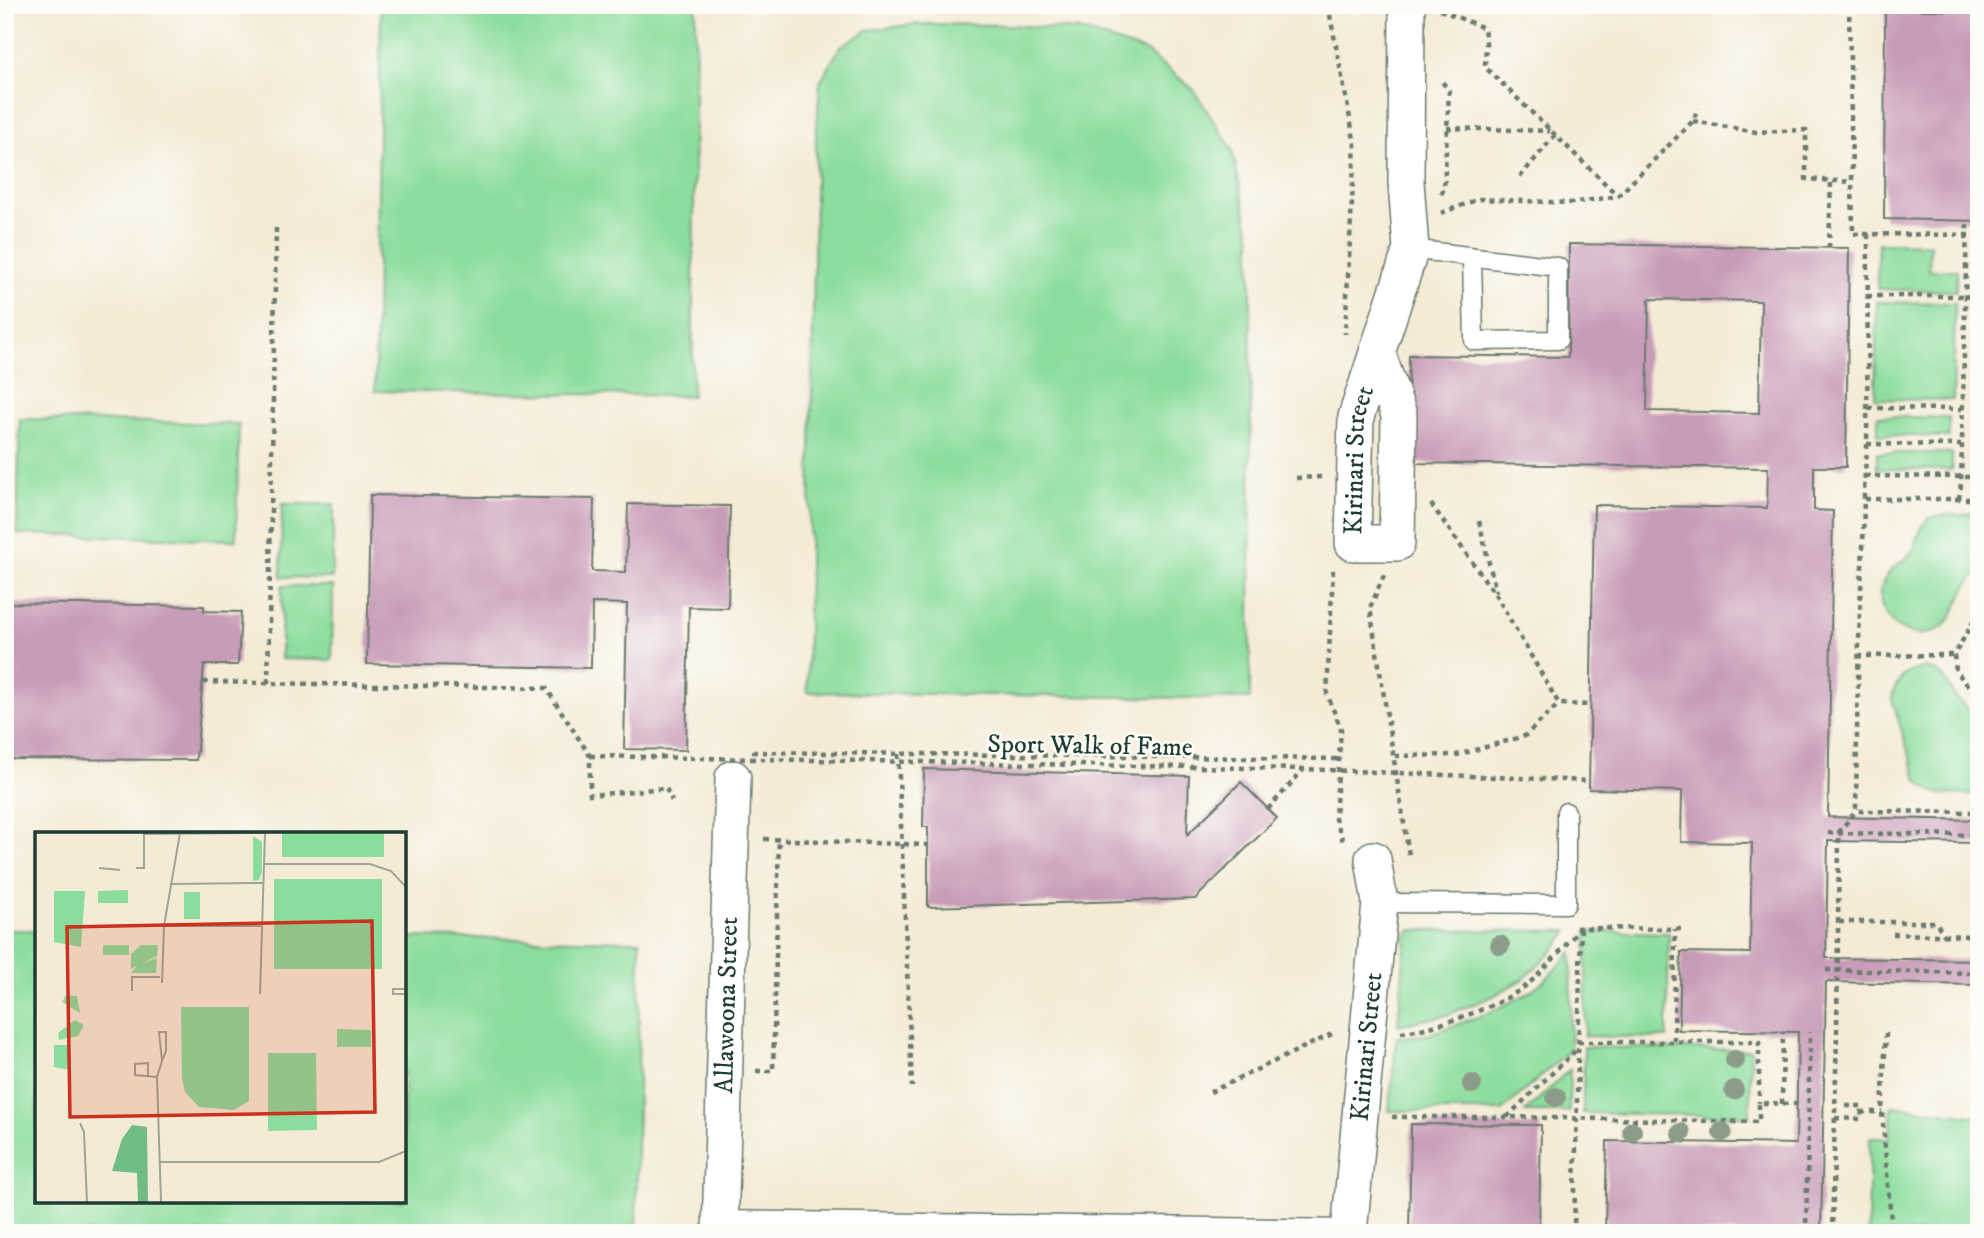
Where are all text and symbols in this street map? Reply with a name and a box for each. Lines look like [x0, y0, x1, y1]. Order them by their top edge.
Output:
street label: Kirinari Street [1337, 381, 1382, 535]
street label: Sport Walk of Fame [987, 728, 1193, 764]
inset map [35, 832, 406, 1203]
street label: Allawoona Street [707, 916, 746, 1094]
street label: Kirinari Street [1343, 971, 1390, 1123]

